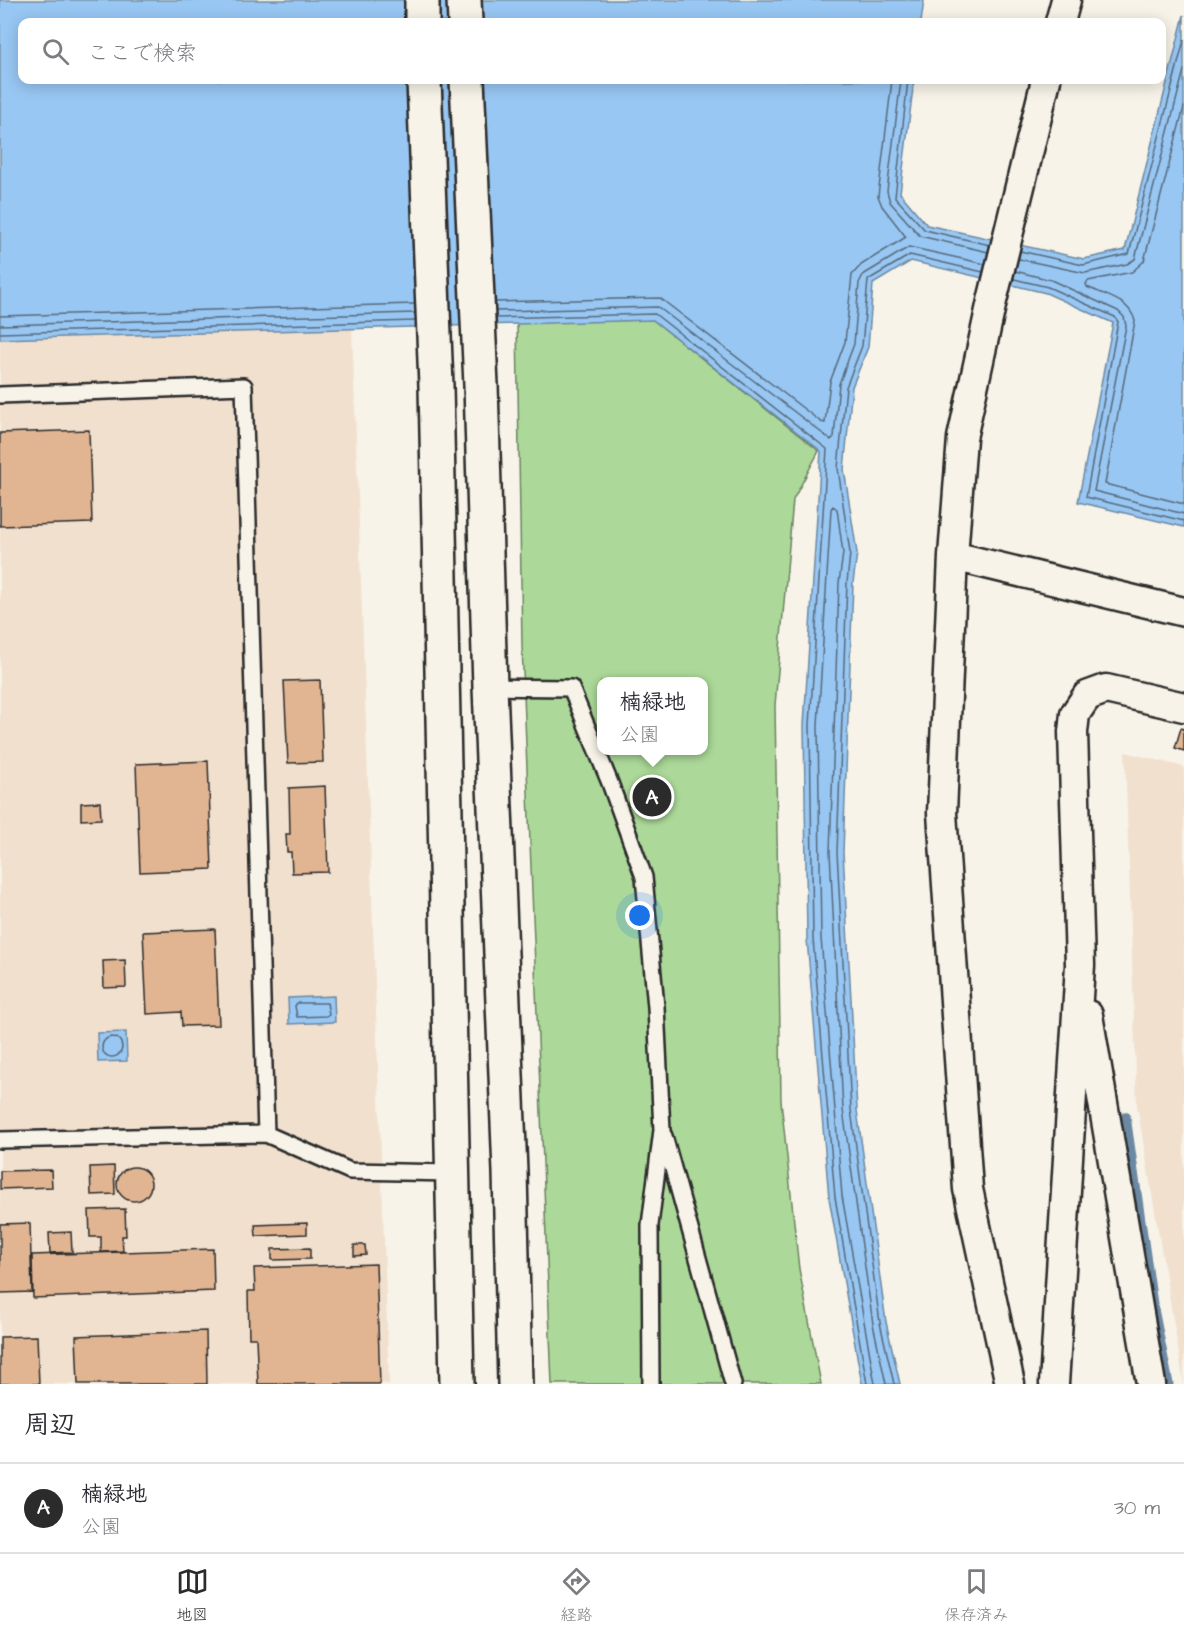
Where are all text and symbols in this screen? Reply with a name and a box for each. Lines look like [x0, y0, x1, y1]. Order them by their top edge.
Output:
search box [18, 18, 1166, 84]
icon: search [39, 35, 72, 68]
text: ここで検索 [87, 38, 197, 69]
popup [597, 677, 708, 755]
text: 楠緑地 [619, 687, 686, 718]
text: 公園 [619, 721, 659, 749]
pin: A [632, 774, 672, 820]
your location [625, 901, 654, 930]
text: 周辺 [24, 1407, 76, 1443]
text: 楠緑地 [81, 1479, 147, 1510]
text: A [37, 1494, 50, 1522]
text: 30 m [1114, 1494, 1160, 1522]
text: 公園 [81, 1513, 121, 1541]
tab: 地図 [176, 1565, 209, 1626]
tab: 経路 [560, 1565, 593, 1626]
tab: 保存済み [944, 1565, 1008, 1626]

